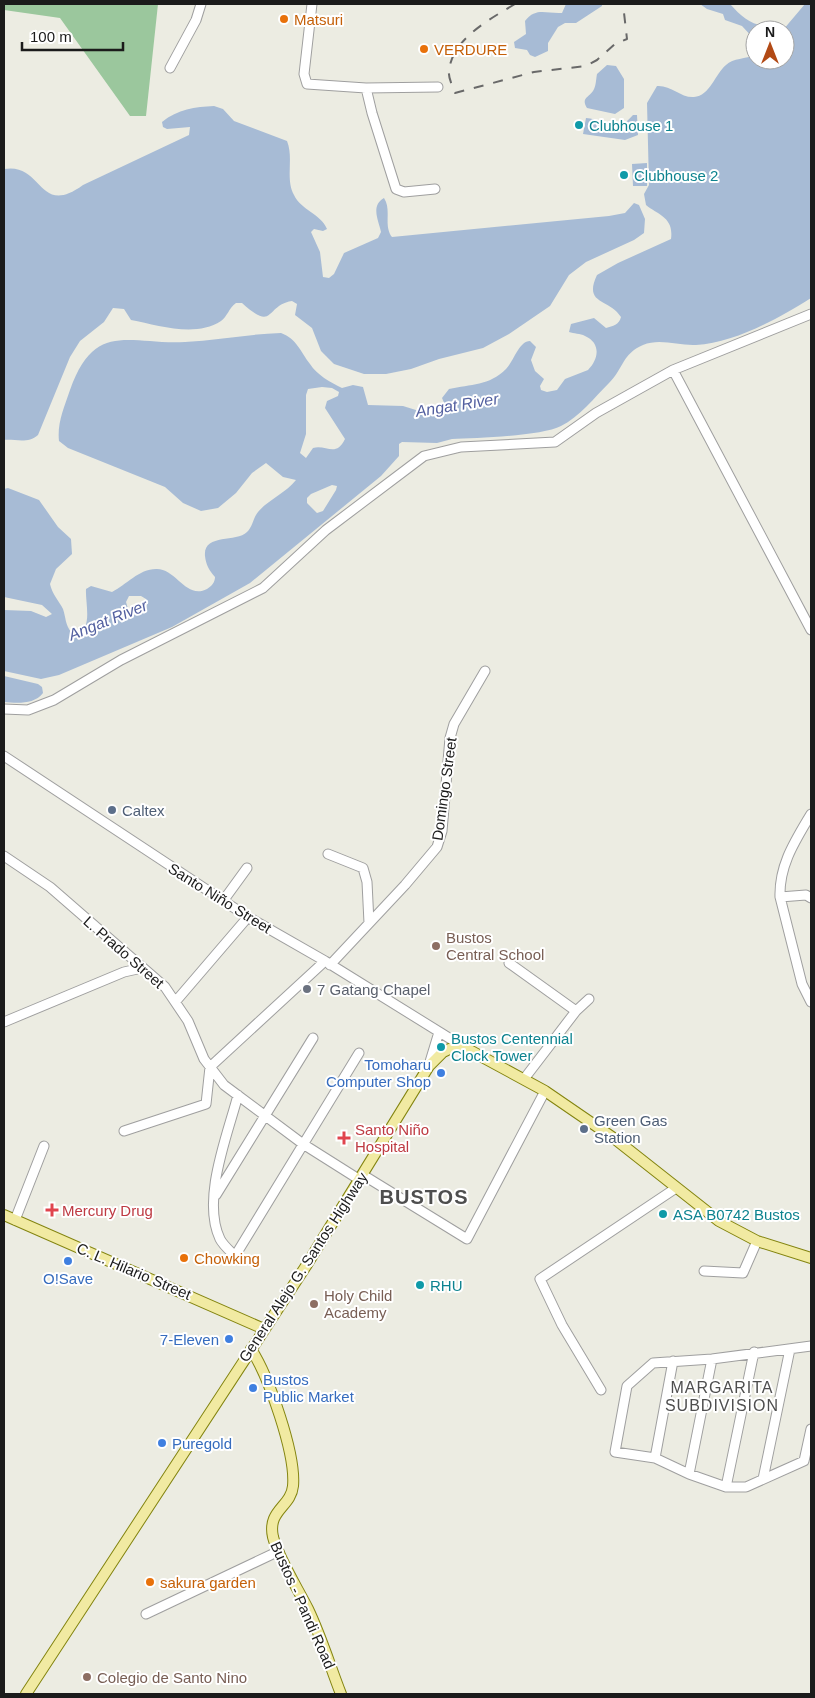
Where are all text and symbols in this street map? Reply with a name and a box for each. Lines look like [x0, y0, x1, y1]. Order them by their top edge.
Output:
place label: Matsuri [294, 11, 343, 28]
marker: Matsuri [278, 13, 290, 25]
scale bar [22, 20, 124, 52]
north arrow [745, 20, 795, 70]
text: N [765, 24, 775, 40]
text: 100 m [30, 28, 72, 45]
place label: VERDURE [434, 41, 507, 58]
marker: VERDURE [418, 43, 430, 55]
place label: Clubhouse 1 [589, 117, 673, 134]
marker: Clubhouse 1 [573, 119, 585, 131]
place label: Clubhouse 2 [634, 167, 718, 184]
marker: Clubhouse 2 [618, 169, 630, 181]
water label: Angat River [413, 390, 500, 420]
water label: Angat River [65, 596, 151, 644]
street label: Domingo Street [428, 735, 460, 842]
place label: Caltex [122, 802, 165, 819]
marker: Caltex [106, 804, 118, 816]
street label: Santo Niño Street [165, 859, 275, 937]
street label: L. Prado Street [80, 912, 168, 992]
place label: Bustos Central School [446, 929, 544, 963]
marker: Bustos Central School [430, 940, 442, 952]
place label: 7 Gatang Chapel [317, 981, 430, 998]
marker: 7 Gatang Chapel [301, 983, 313, 995]
place label: Bustos Centennial Clock Tower [451, 1030, 573, 1064]
marker: Bustos Centennial Clock Tower [435, 1041, 447, 1053]
place label: Tomoharu Computer Shop [326, 1056, 431, 1090]
marker: Tomoharu Computer Shop [435, 1067, 447, 1079]
place label: Green Gas Station [594, 1112, 667, 1146]
place label: Santo Niño Hospital [355, 1121, 429, 1155]
marker: Green Gas Station [578, 1123, 590, 1135]
marker: Santo Niño Hospital [337, 1131, 351, 1145]
street label: General Alejo G. Santos Highway [235, 1169, 371, 1365]
district label: BUSTOS [380, 1186, 468, 1208]
place label: Mercury Drug [62, 1202, 153, 1219]
marker: Mercury Drug [46, 1204, 58, 1216]
place label: ASA B0742 Bustos [673, 1206, 800, 1223]
marker: ASA B0742 Bustos [657, 1208, 669, 1220]
street label: C. L. Hilario Street [74, 1239, 194, 1303]
place label: Chowking [194, 1250, 260, 1267]
marker: Chowking [178, 1252, 190, 1264]
marker: O!Save [62, 1255, 74, 1267]
place label: O!Save [43, 1270, 93, 1287]
place label: RHU [430, 1277, 463, 1294]
marker: RHU [414, 1279, 426, 1291]
place label: Holy Child Academy [324, 1287, 392, 1321]
marker: Holy Child Academy [308, 1298, 320, 1310]
place label: 7-Eleven [160, 1331, 219, 1348]
marker: 7-Eleven [223, 1333, 235, 1345]
place label: Bustos Public Market [263, 1371, 355, 1405]
district label: MARGARITA SUBDIVISION [665, 1379, 779, 1414]
marker: Bustos Public Market [247, 1382, 259, 1394]
place label: Puregold [172, 1435, 232, 1452]
marker: Puregold [156, 1437, 168, 1449]
street label: Bustos - Pandi Road [267, 1539, 339, 1671]
place label: sakura garden [160, 1574, 256, 1591]
marker: sakura garden [144, 1576, 156, 1588]
place label: Colegio de Santo Nino [97, 1669, 247, 1686]
marker: Colegio de Santo Nino [81, 1671, 93, 1683]

